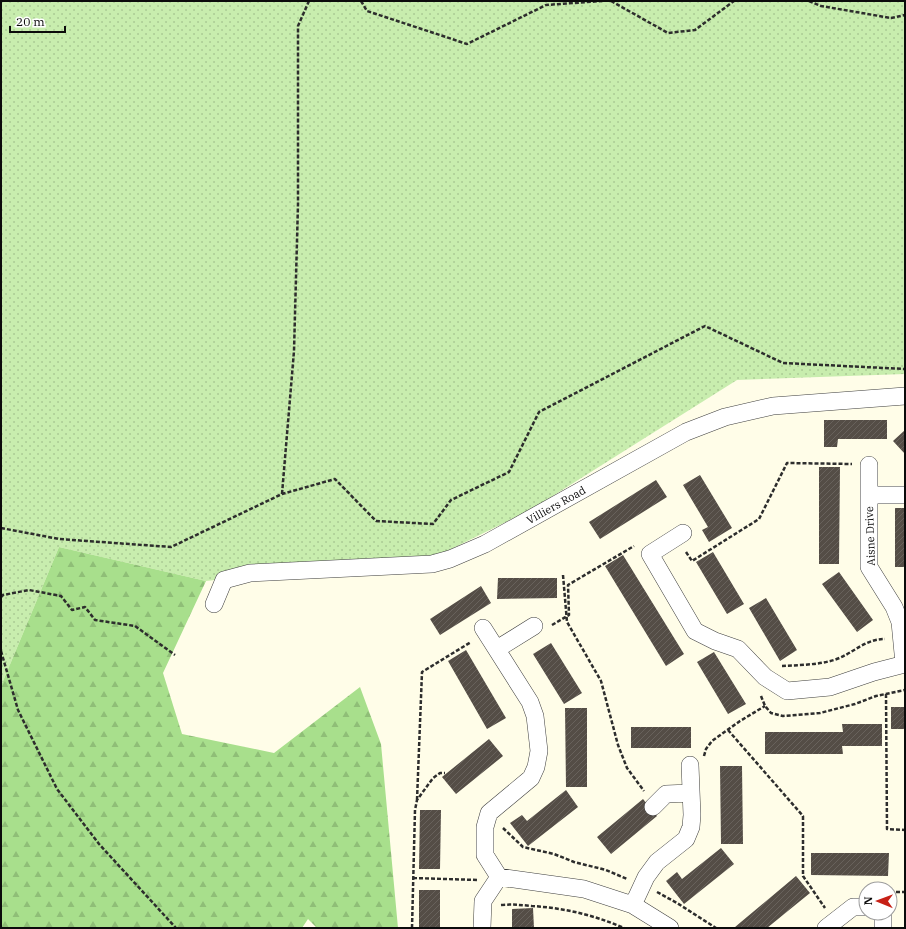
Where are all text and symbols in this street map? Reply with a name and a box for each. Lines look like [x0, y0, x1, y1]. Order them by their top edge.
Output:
scale bar [10, 8, 65, 34]
text: 20 m [16, 14, 45, 29]
street label: Villiers Road [524, 483, 588, 527]
street label: Aisne Drive [862, 506, 878, 566]
north arrow [858, 881, 898, 921]
text: N [861, 896, 875, 905]

